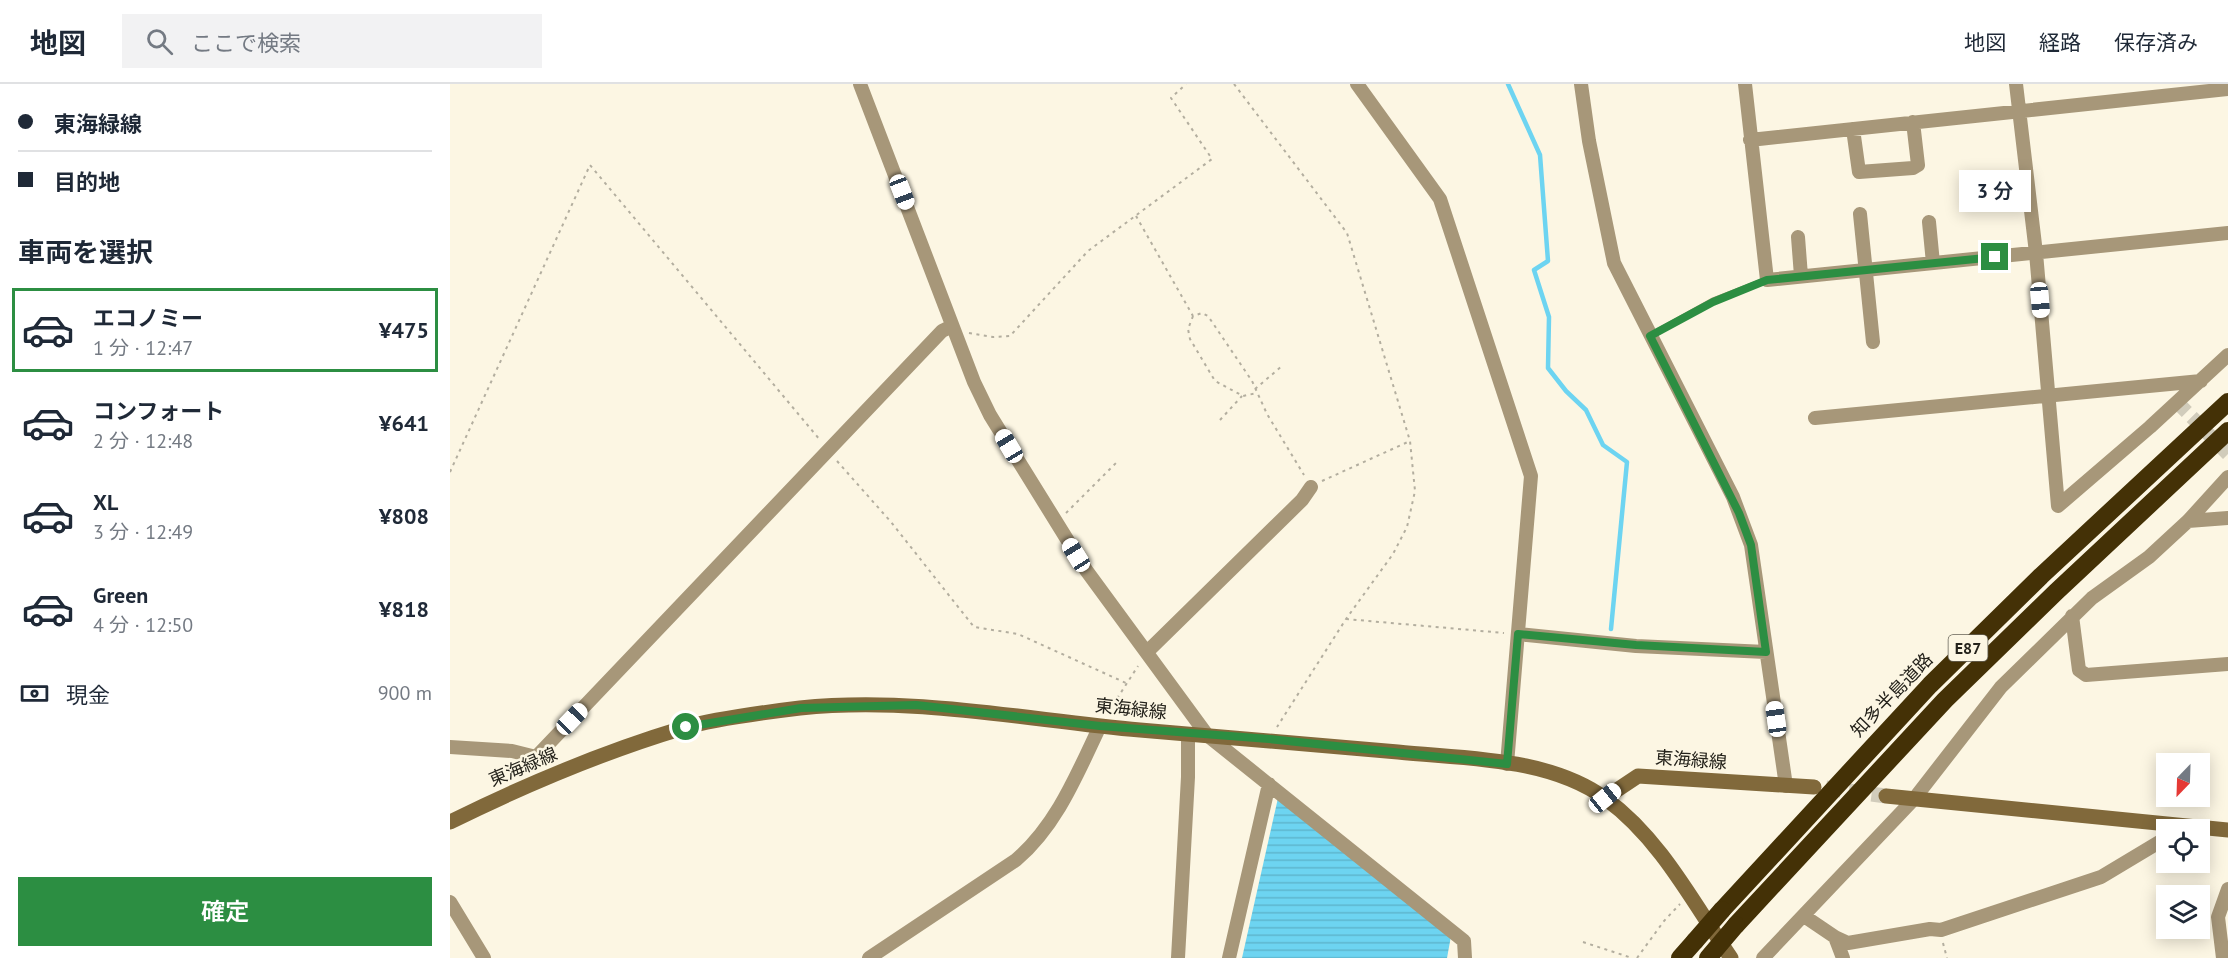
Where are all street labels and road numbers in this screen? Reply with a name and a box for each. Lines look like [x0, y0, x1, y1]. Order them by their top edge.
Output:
road number: E87 [1948, 635, 1988, 661]
street label: 知多半島道路 [1846, 648, 1937, 741]
street label: 東海緑線 [1094, 693, 1168, 724]
street label: 東海緑線 [485, 742, 560, 791]
street label: 東海緑線 [1654, 746, 1728, 773]

